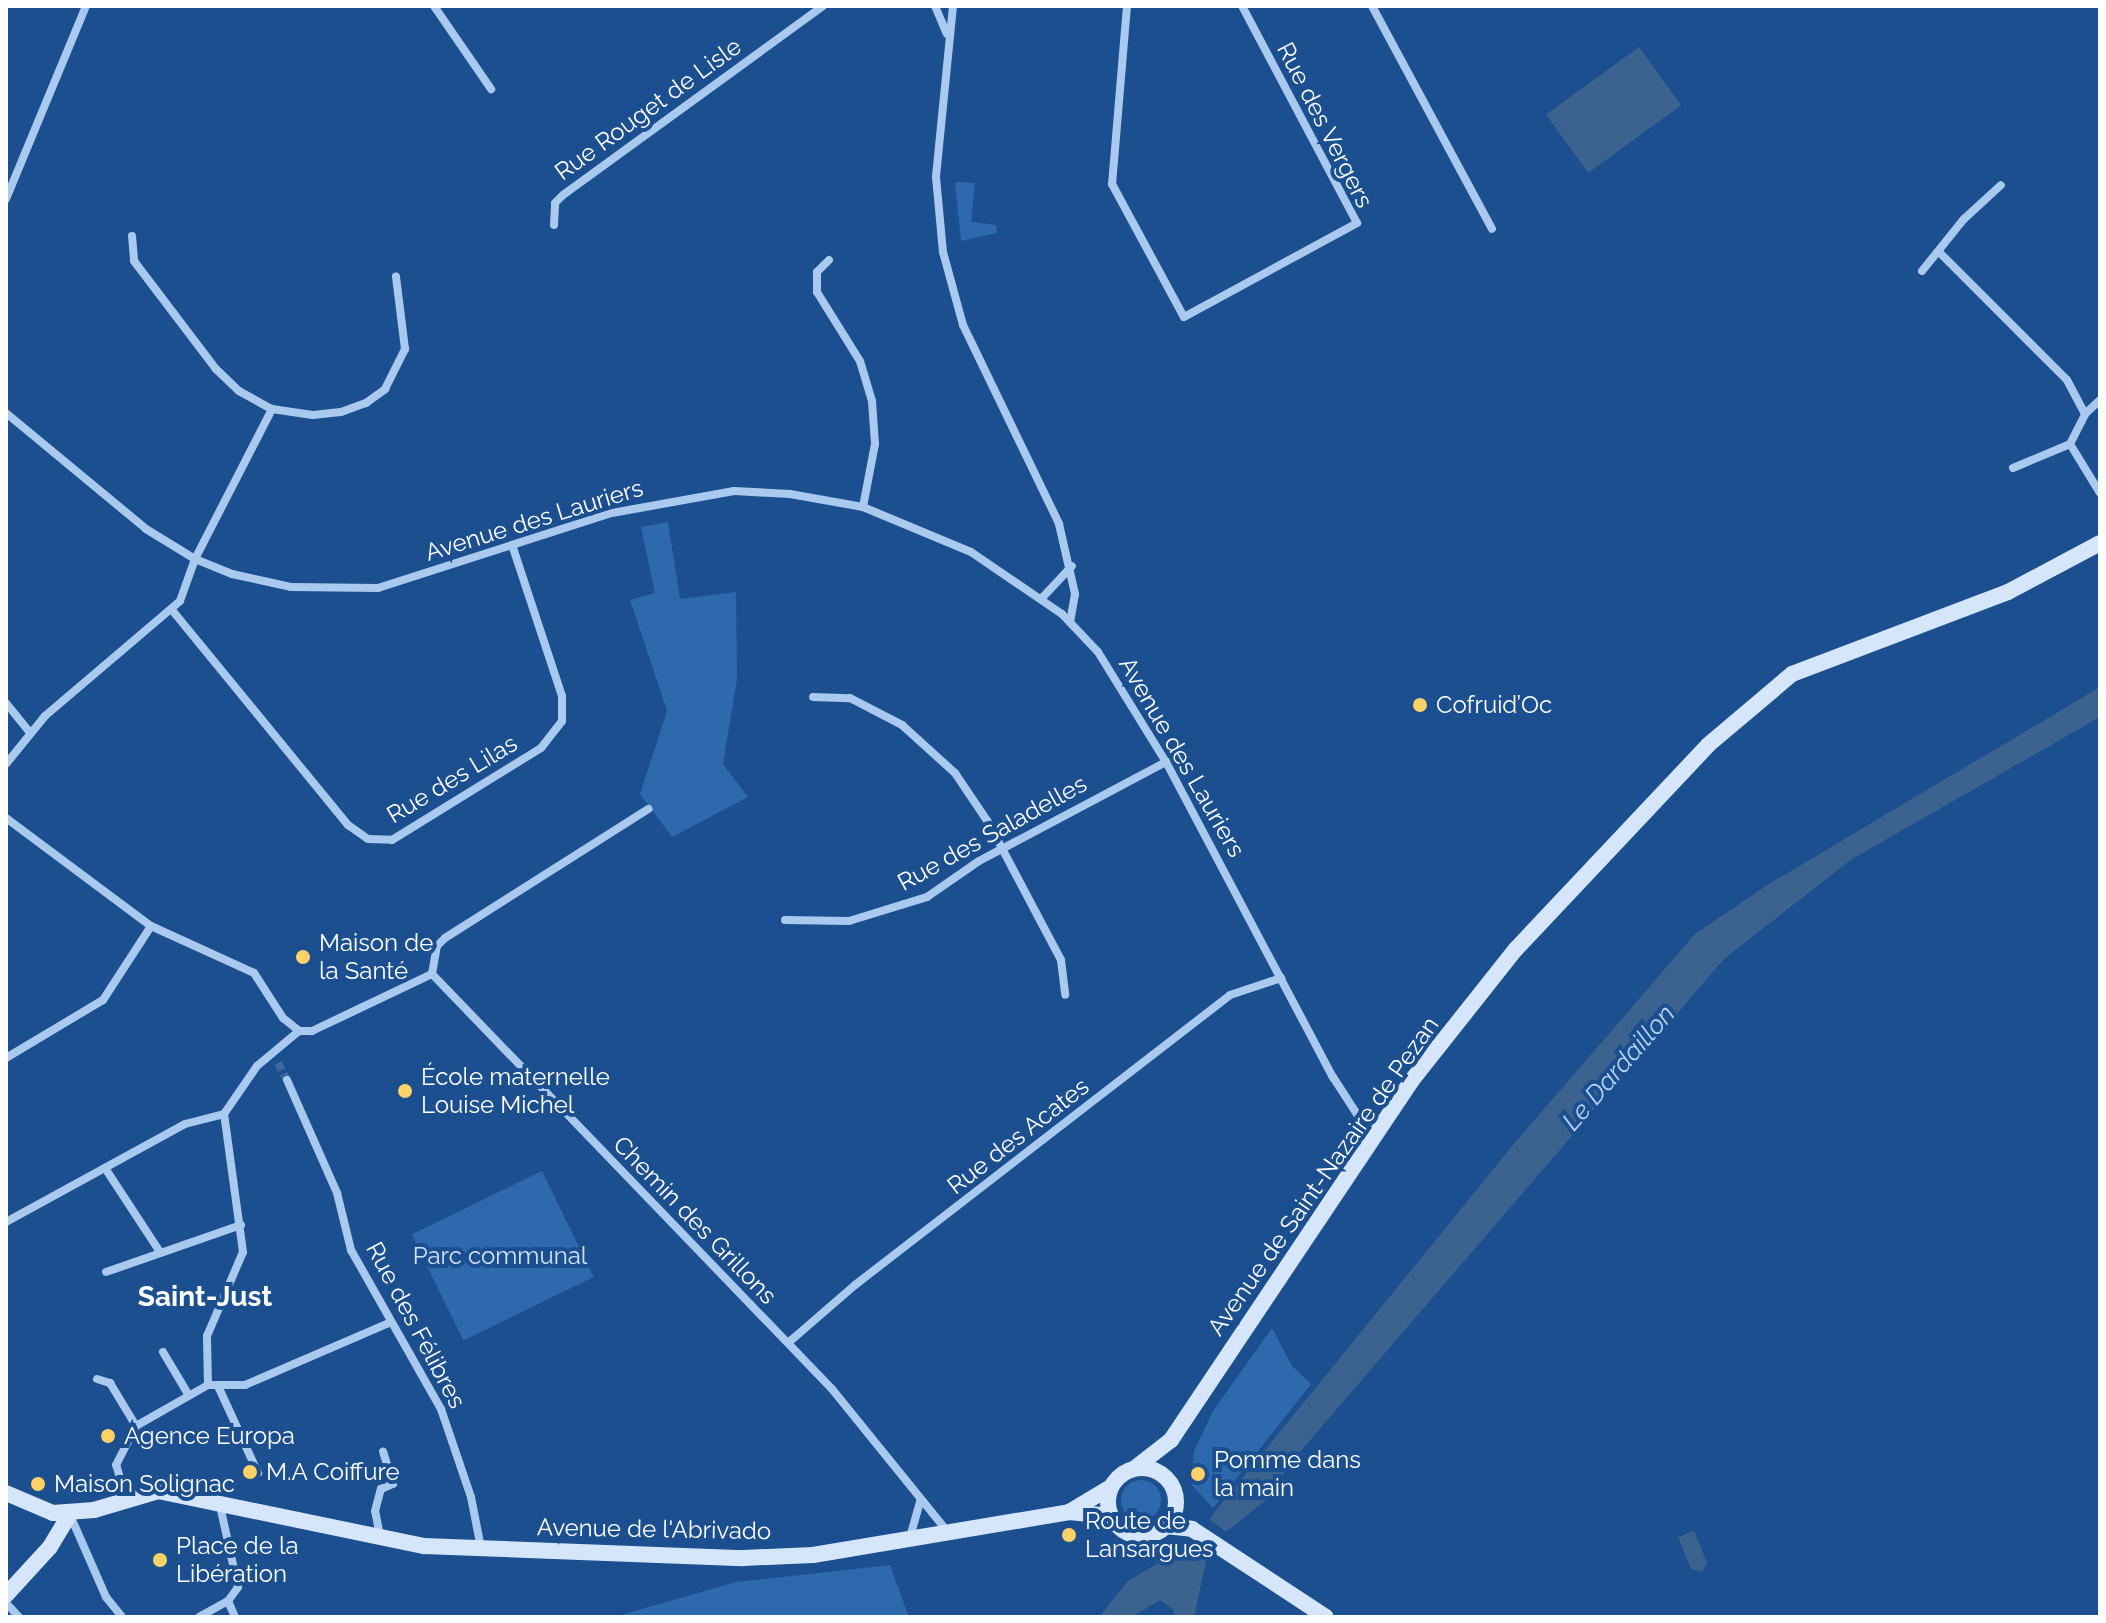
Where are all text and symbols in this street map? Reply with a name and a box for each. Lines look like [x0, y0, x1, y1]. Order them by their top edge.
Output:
street label: Rue Rouget de Lisle [549, 32, 747, 186]
street label: Rue des Vergers [1271, 37, 1379, 213]
street label: Avenue des Lauriers [422, 473, 646, 567]
street label: Avenue des Lauriers [1113, 652, 1251, 862]
place label: Cofruid’Oc [1436, 691, 1552, 719]
marker: Cofruid’Oc [1411, 696, 1429, 714]
street label: Rue des Lilas [382, 729, 522, 829]
street label: Rue des Saladelles [892, 769, 1092, 897]
place label: Maison de la Santé [319, 929, 433, 985]
marker: Maison de la Santé [294, 948, 312, 966]
water label: Le Dardaillon [1556, 999, 1682, 1137]
street label: Avenue de Saint-Nazaire de Pezan [1201, 1011, 1445, 1341]
place label: École maternelle Louise Michel [421, 1063, 610, 1119]
street label: Rue des Acates [941, 1072, 1095, 1200]
marker: École maternelle Louise Michel [396, 1082, 414, 1100]
street label: Chemin des Grillons [607, 1130, 783, 1310]
street label: Rue des Félibres [360, 1237, 472, 1413]
park label: Parc communal [413, 1242, 587, 1270]
district label: Saint-Just [138, 1280, 272, 1314]
place label: Agence Europa [124, 1422, 295, 1450]
marker: Agence Europa [99, 1427, 117, 1445]
place label: Pomme dans la main [1214, 1446, 1361, 1502]
place label: M.A Coiffure [266, 1458, 400, 1486]
marker: M.A Coiffure [241, 1463, 259, 1481]
marker: Pomme dans la main [1189, 1465, 1207, 1483]
place label: Maison Solignac [54, 1470, 235, 1498]
marker: Maison Solignac [29, 1475, 47, 1493]
place label: Route de Lansargues [1085, 1507, 1214, 1563]
street label: Avenue de l'Abrivado [537, 1513, 771, 1545]
marker: Route de Lansargues [1060, 1526, 1078, 1544]
place label: Place de la Libération [176, 1532, 299, 1588]
marker: Place de la Libération [151, 1551, 169, 1569]

